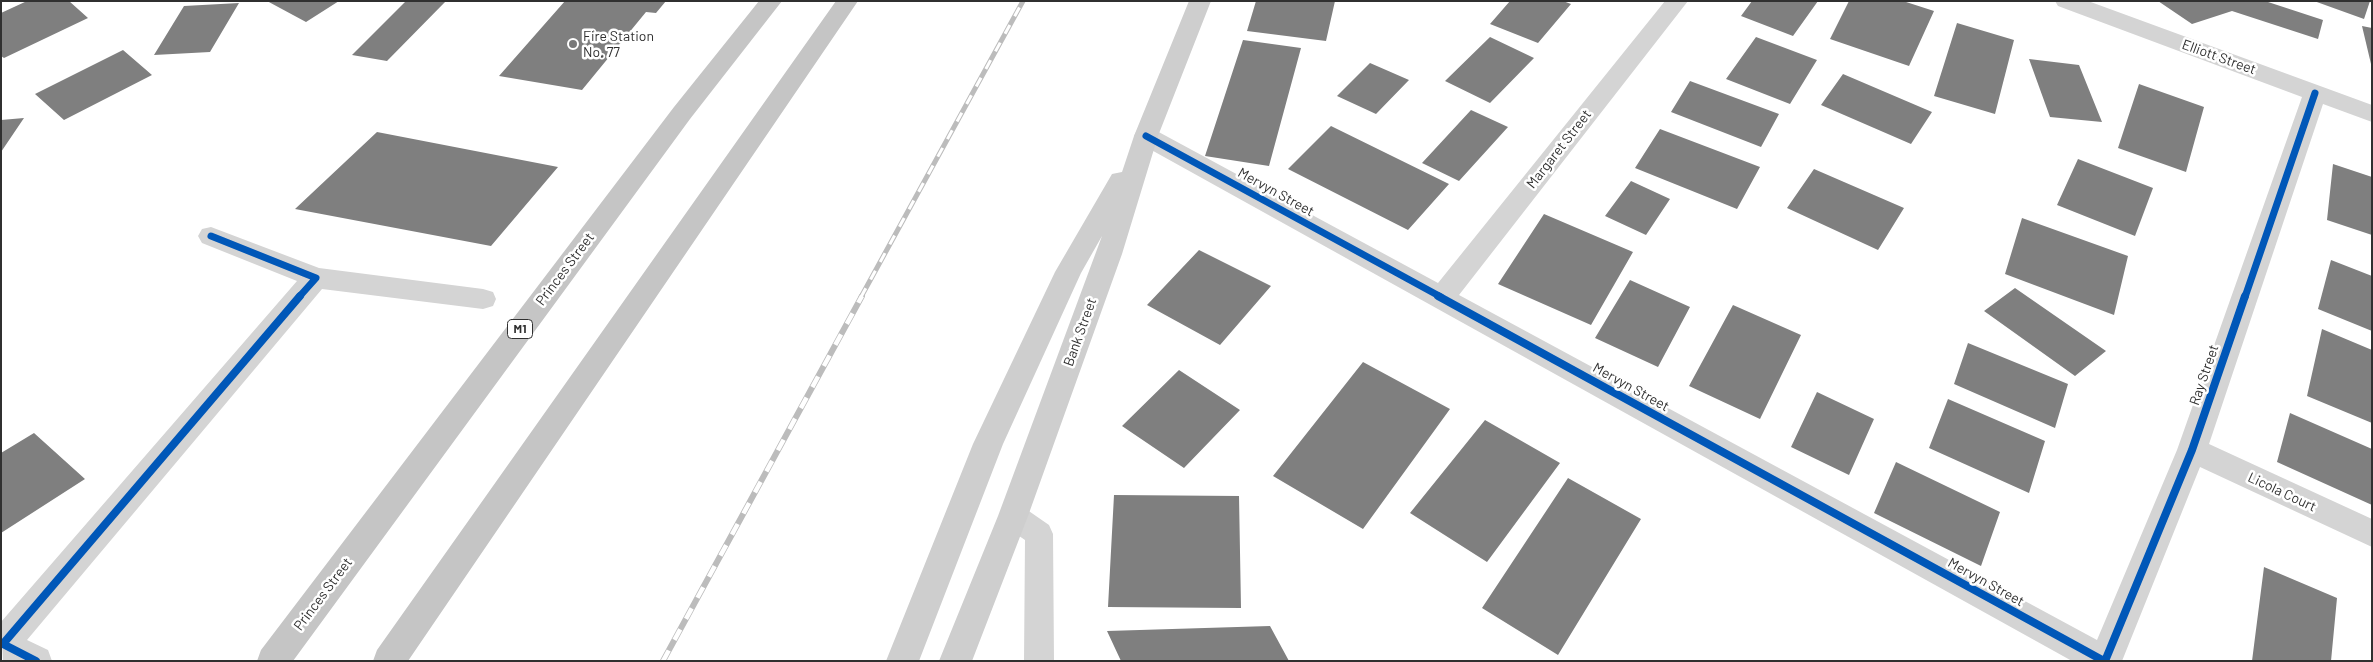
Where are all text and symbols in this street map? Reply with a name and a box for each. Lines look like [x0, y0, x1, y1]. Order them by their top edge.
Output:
place label: Fire Station No. 77 [583, 28, 654, 60]
street label: Elliott Street [2180, 36, 2258, 78]
marker: Fire Station No. 77 [567, 38, 579, 50]
street label: Margaret Street [1523, 106, 1595, 192]
street label: Mervyn Street [1235, 164, 1317, 220]
street label: Princes Street [532, 229, 598, 309]
street label: Bank Street [1060, 296, 1100, 368]
road number: M1 [508, 320, 532, 338]
street label: Ray Street [2186, 342, 2222, 408]
street label: Mervyn Street [1590, 359, 1672, 415]
street label: Licola Court [2245, 469, 2319, 515]
street label: Princes Street [290, 554, 356, 634]
street label: Mervyn Street [1945, 554, 2027, 610]

